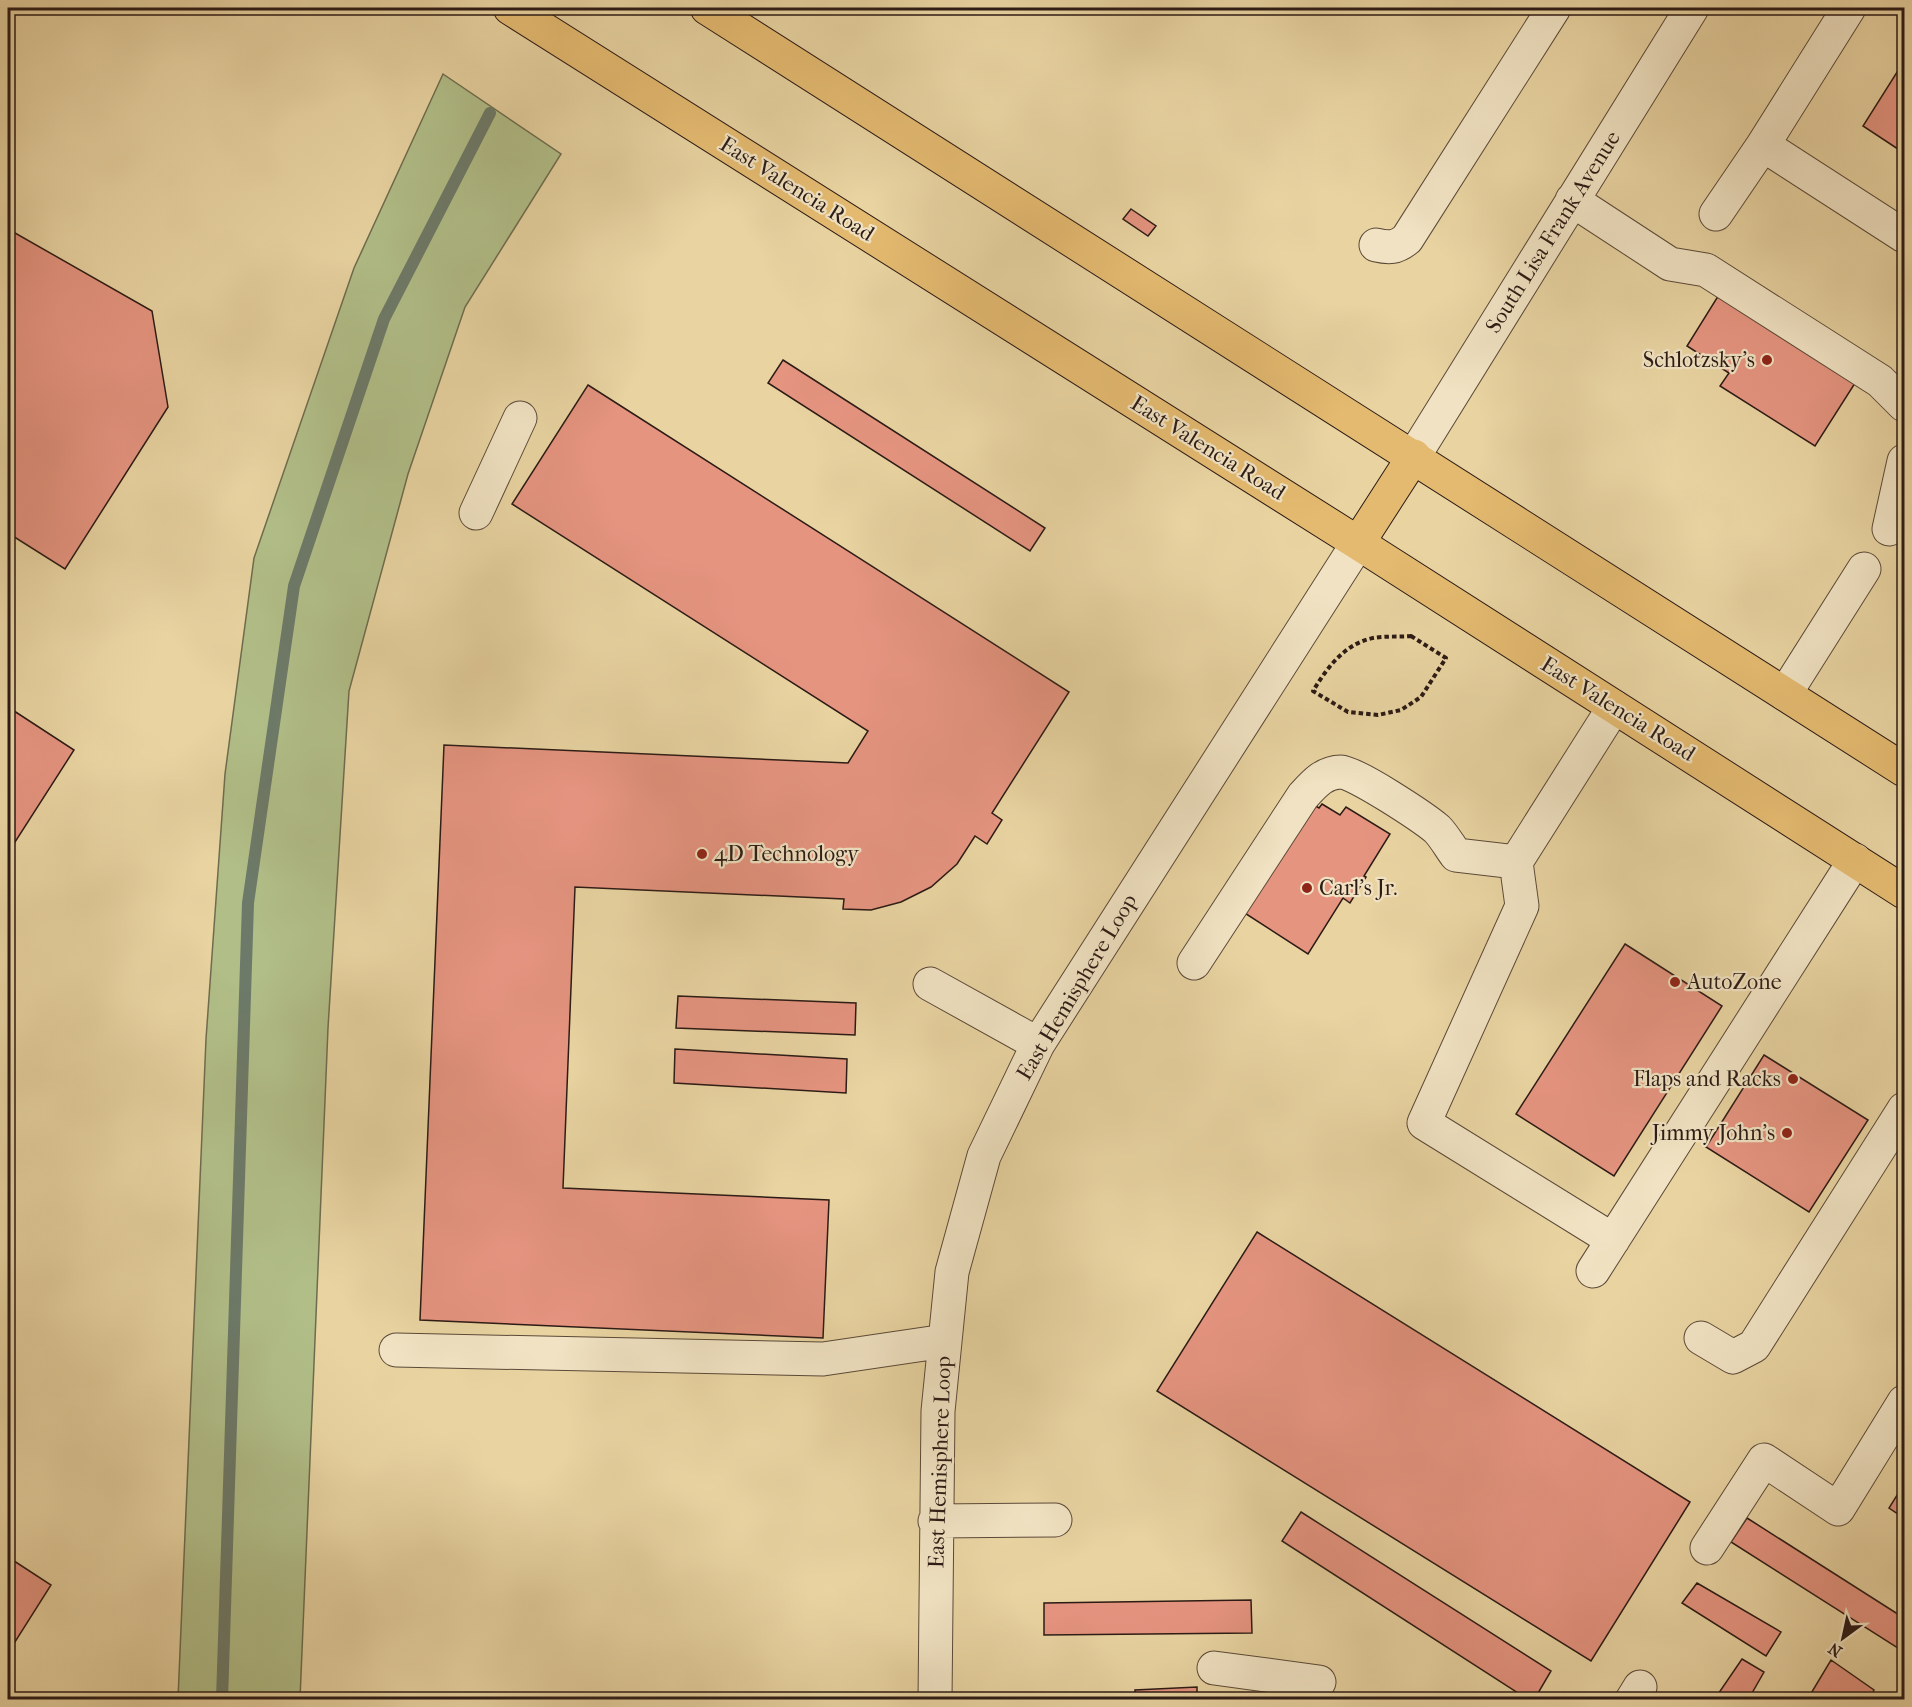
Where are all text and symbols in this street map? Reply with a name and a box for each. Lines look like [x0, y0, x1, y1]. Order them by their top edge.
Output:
street label: South Lisa Frank Avenue [1480, 126, 1626, 338]
street label: East Valencia Road [715, 131, 880, 247]
place label: Schlotzsky's [1643, 347, 1755, 373]
marker: Schlotzsky's [1760, 353, 1774, 367]
street label: East Valencia Road [1126, 390, 1291, 506]
street label: East Valencia Road [1536, 651, 1701, 767]
place label: 4D Technology [714, 841, 860, 867]
marker: 4D Technology [695, 847, 709, 861]
place label: Carl's Jr. [1319, 875, 1397, 901]
marker: Carl's Jr. [1300, 881, 1314, 895]
street label: East Hemisphere Loop [1011, 889, 1143, 1085]
place label: AutoZone [1686, 969, 1782, 995]
marker: AutoZone [1668, 975, 1682, 989]
place label: Flaps and Racks [1633, 1066, 1781, 1092]
marker: Flaps and Racks [1786, 1072, 1800, 1086]
place label: Jimmy John's [1650, 1120, 1775, 1146]
marker: Jimmy John's [1780, 1126, 1794, 1140]
street label: East Hemisphere Loop [923, 1355, 957, 1569]
north arrow [1813, 1608, 1873, 1668]
text: N [1824, 1638, 1845, 1661]

